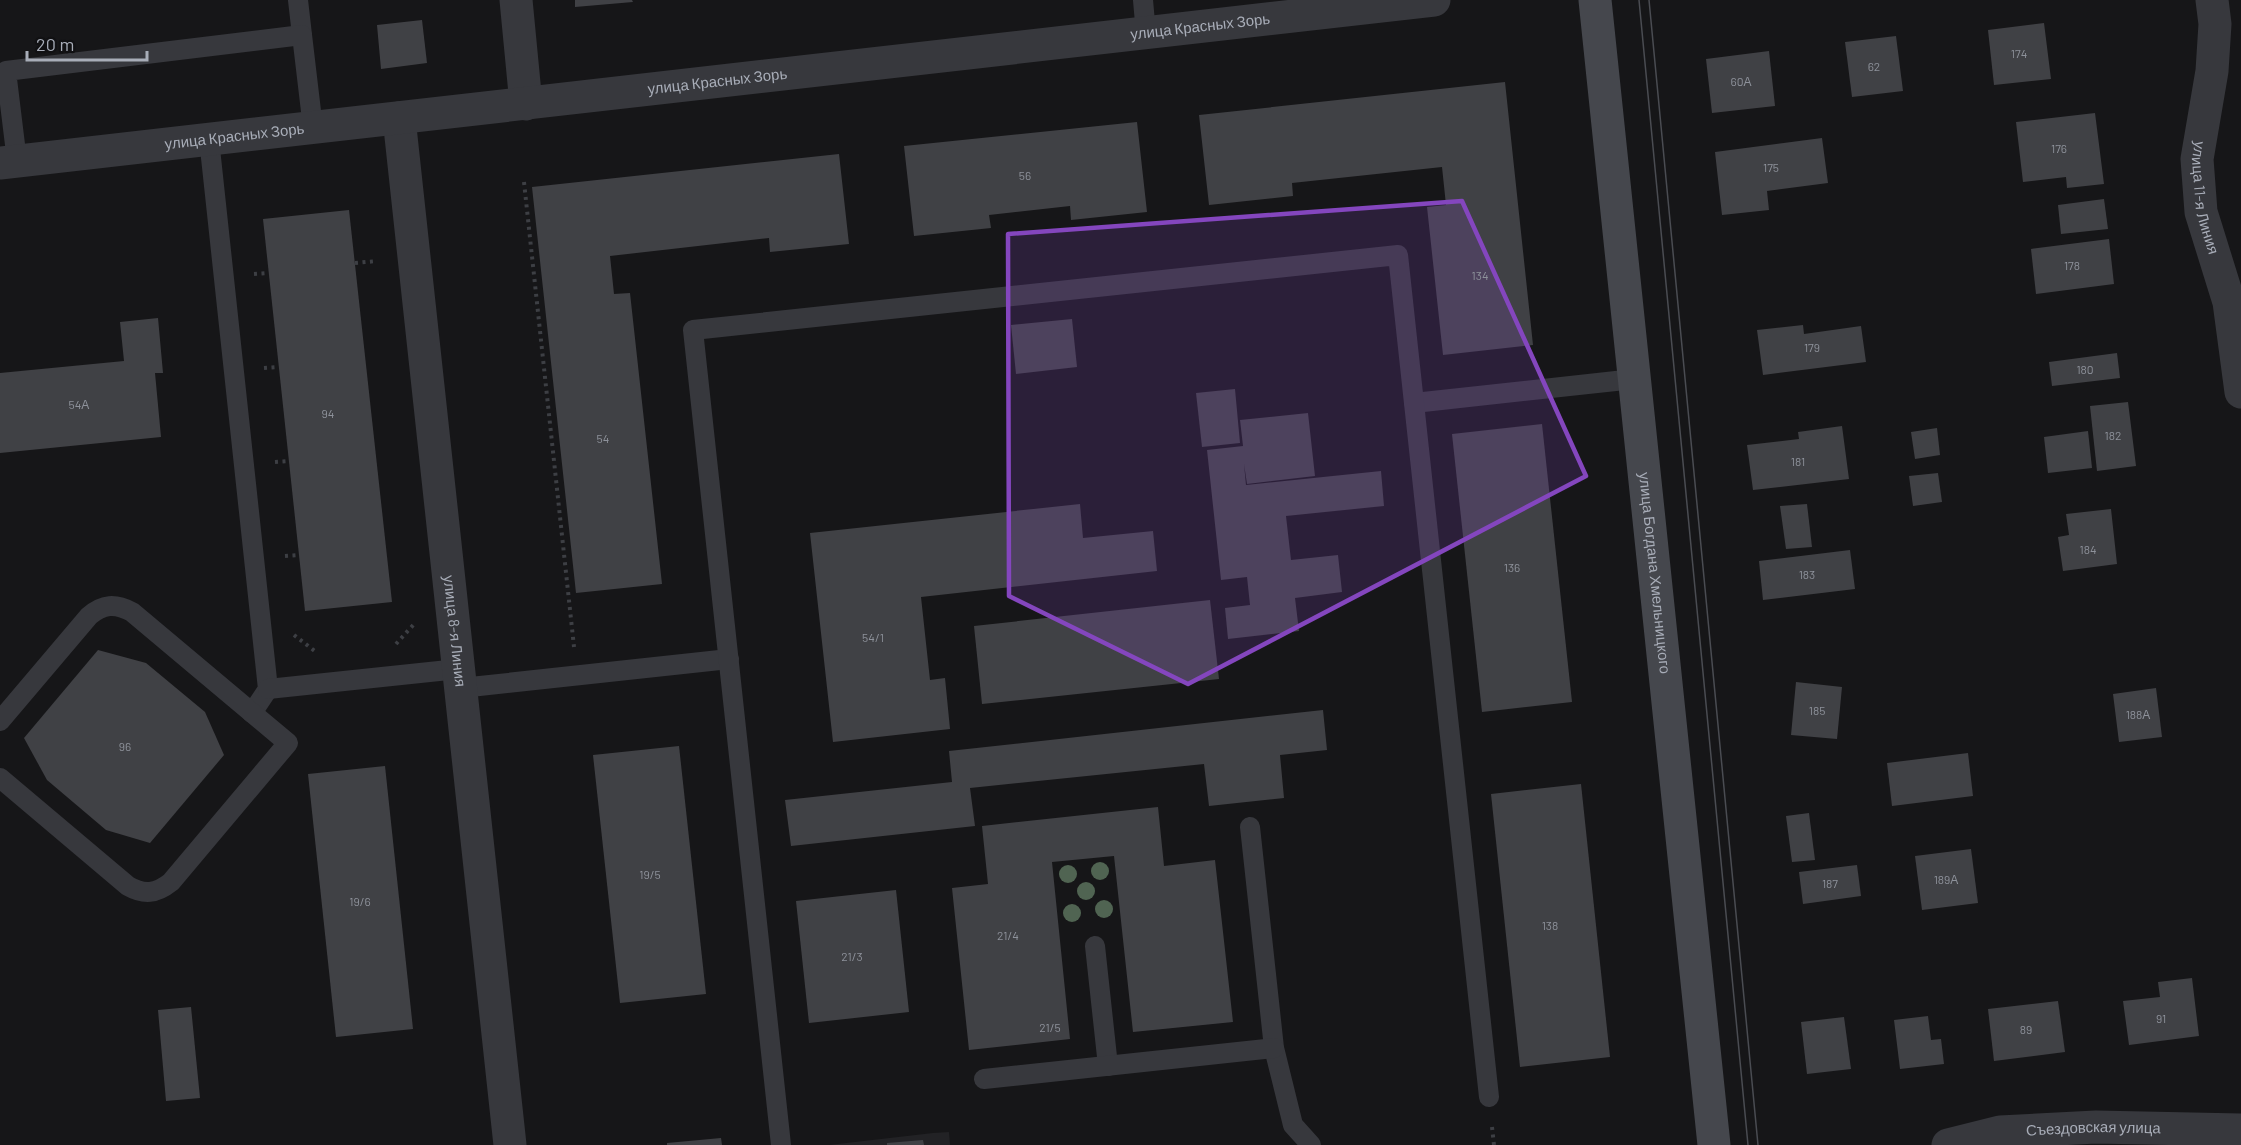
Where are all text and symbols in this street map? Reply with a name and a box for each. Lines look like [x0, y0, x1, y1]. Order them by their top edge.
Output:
street label: улица Красных Зорь [1129, 9, 1271, 42]
scale bar [27, 24, 147, 62]
text: 20 m [36, 33, 74, 55]
house number: 174 [2011, 46, 2027, 60]
house number: 62 [1868, 59, 1880, 73]
street label: улица Красных Зорь [647, 64, 788, 97]
house number: 60А [1731, 74, 1751, 88]
street label: улица Красных Зорь [164, 118, 305, 152]
street label: улица 11-я Линия [2189, 140, 2224, 256]
house number: 176 [2051, 141, 2067, 155]
house number: 175 [1763, 160, 1779, 174]
house number: 56 [1019, 168, 1031, 182]
house number: 178 [2064, 258, 2080, 272]
house number: 134 [1472, 268, 1489, 282]
house number: 179 [1804, 340, 1820, 354]
house number: 180 [2076, 362, 2094, 376]
house number: 54А [69, 397, 89, 411]
house number: 94 [322, 406, 334, 420]
house number: 182 [2105, 428, 2121, 442]
house number: 54 [597, 431, 609, 445]
house number: 181 [1791, 454, 1805, 468]
street label: улица Богдана Хмельницкого [1636, 471, 1675, 675]
house number: 184 [2079, 542, 2097, 556]
house number: 136 [1504, 560, 1520, 574]
house number: 183 [1799, 567, 1815, 581]
street label: улица 8-я Линия [440, 574, 470, 688]
house number: 54/1 [862, 630, 884, 644]
house number: 185 [1809, 703, 1825, 717]
house number: 188А [2126, 707, 2150, 721]
house number: 96 [119, 739, 131, 753]
house number: 19/5 [639, 867, 661, 881]
house number: 189А [1934, 872, 1958, 886]
house number: 187 [1822, 876, 1838, 890]
house number: 19/6 [349, 894, 371, 908]
house number: 138 [1542, 918, 1558, 932]
house number: 21/4 [997, 928, 1019, 942]
house number: 21/3 [841, 949, 863, 963]
house number: 91 [2156, 1011, 2166, 1025]
house number: 21/5 [1039, 1020, 1061, 1034]
house number: 89 [2020, 1022, 2032, 1036]
street label: Съездовская улица [2025, 1117, 2162, 1139]

